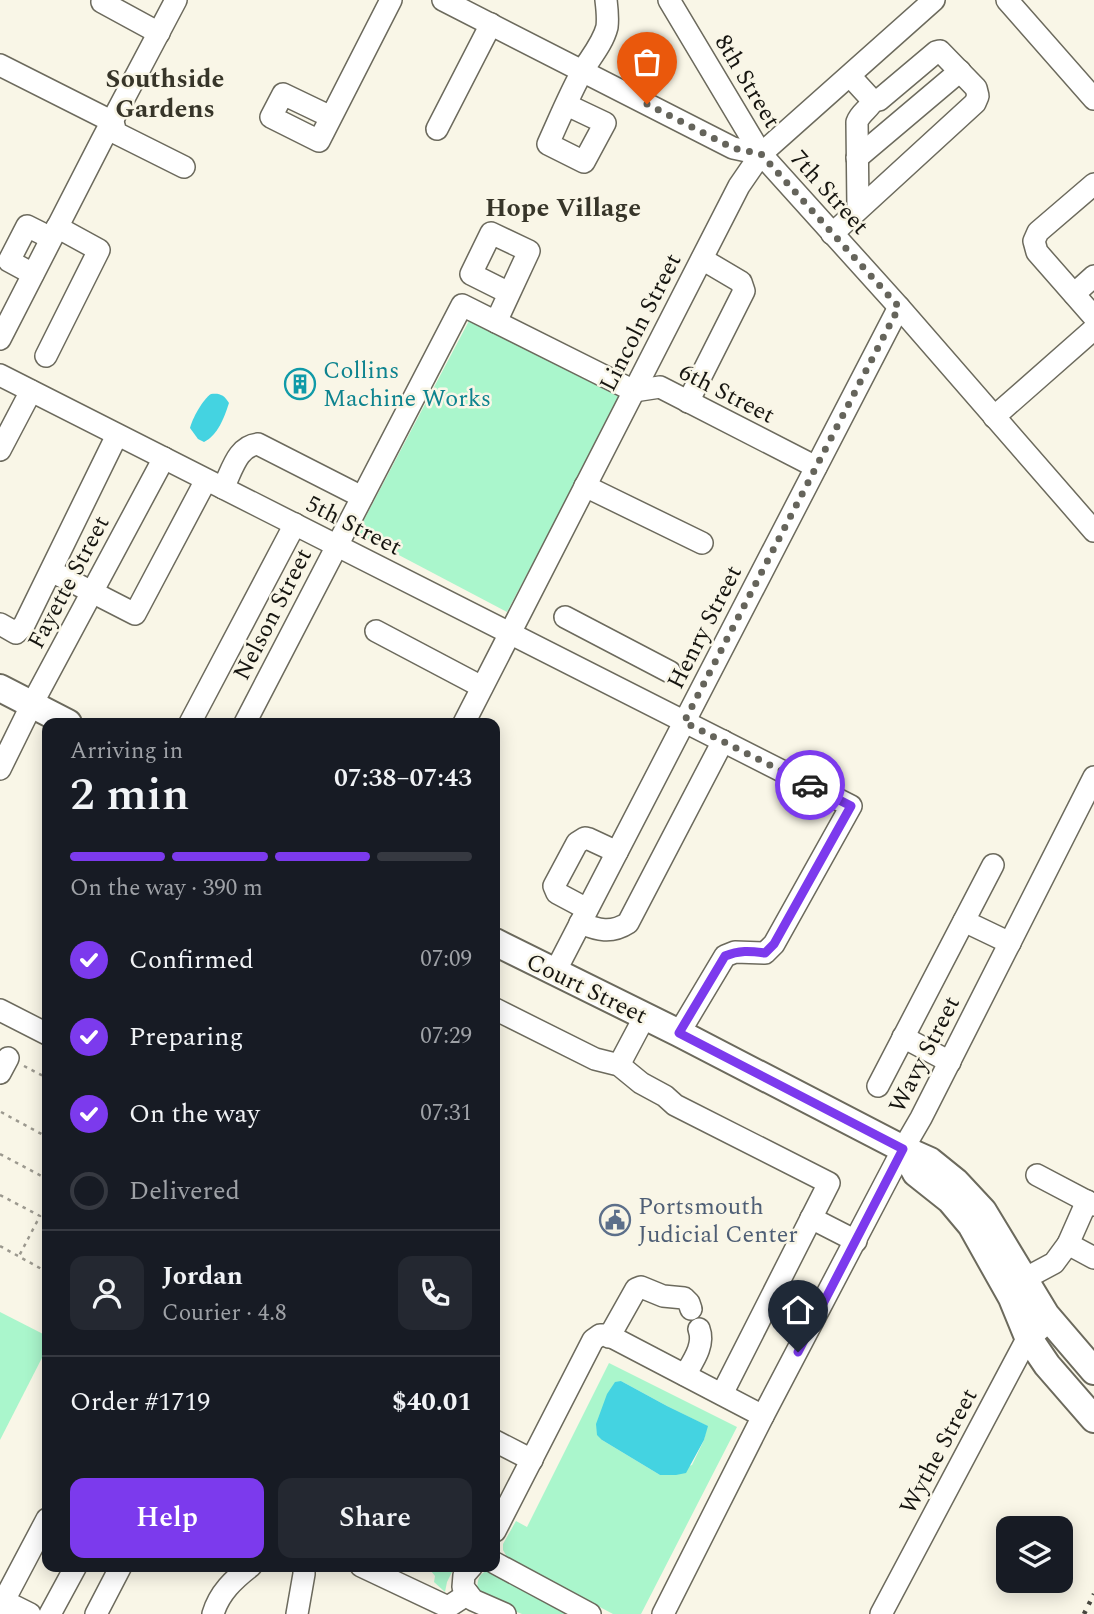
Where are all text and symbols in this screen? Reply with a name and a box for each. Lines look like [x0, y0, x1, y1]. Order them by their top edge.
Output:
street label: 8th Street [705, 28, 789, 135]
pin [617, 32, 677, 104]
icon: bag [628, 43, 666, 81]
district label: Southside Gardens [106, 59, 224, 129]
street label: 7th Street [781, 142, 877, 243]
district label: Hope Village [485, 188, 641, 228]
street label: Lincoln Street [591, 247, 691, 398]
place label: Collins Machine Works [323, 353, 491, 417]
street label: 6th Street [672, 354, 781, 433]
building icon: Collins Machine Works [283, 367, 317, 401]
street label: 5th Street [299, 486, 408, 565]
street label: Fayette Street [19, 509, 119, 656]
street label: Nelson Street [224, 542, 322, 687]
street label: Henry Street [658, 559, 752, 696]
text: Arriving in [70, 734, 183, 769]
courier [775, 750, 845, 820]
text: 07:38–07:43 [334, 758, 472, 798]
text: 2 min [70, 760, 189, 830]
icon: car [791, 766, 829, 804]
text: On the way · 390 m [70, 871, 263, 906]
text: Confirmed [129, 940, 254, 980]
icon: check [70, 941, 108, 979]
text: 07:09 [420, 942, 472, 977]
street label: Court Street [520, 944, 653, 1034]
street label: Wavy Street [880, 990, 970, 1119]
text: Preparing [129, 1017, 243, 1057]
icon: check [70, 1018, 108, 1056]
text: 07:29 [420, 1019, 472, 1054]
text: On the way [129, 1094, 260, 1134]
icon: check [70, 1095, 108, 1133]
text: 07:31 [420, 1096, 472, 1131]
text: Delivered [129, 1171, 240, 1211]
place label: Portsmouth Judicial Center [638, 1189, 798, 1253]
public building icon: Portsmouth Judicial Center [598, 1203, 632, 1237]
button: person [70, 1256, 144, 1330]
text: Jordan [162, 1256, 243, 1296]
button: phone [398, 1256, 472, 1330]
pin [768, 1280, 828, 1352]
icon: home [779, 1291, 817, 1329]
text: Courier · 4.8 [162, 1296, 287, 1331]
text: Order #1719 [70, 1382, 210, 1422]
text: $40.01 [392, 1382, 472, 1422]
street label: Wythe Street [891, 1382, 987, 1521]
button: Help [70, 1478, 264, 1558]
button: Share [278, 1478, 472, 1558]
map controls [996, 1516, 1073, 1593]
button: layers [996, 1516, 1073, 1593]

